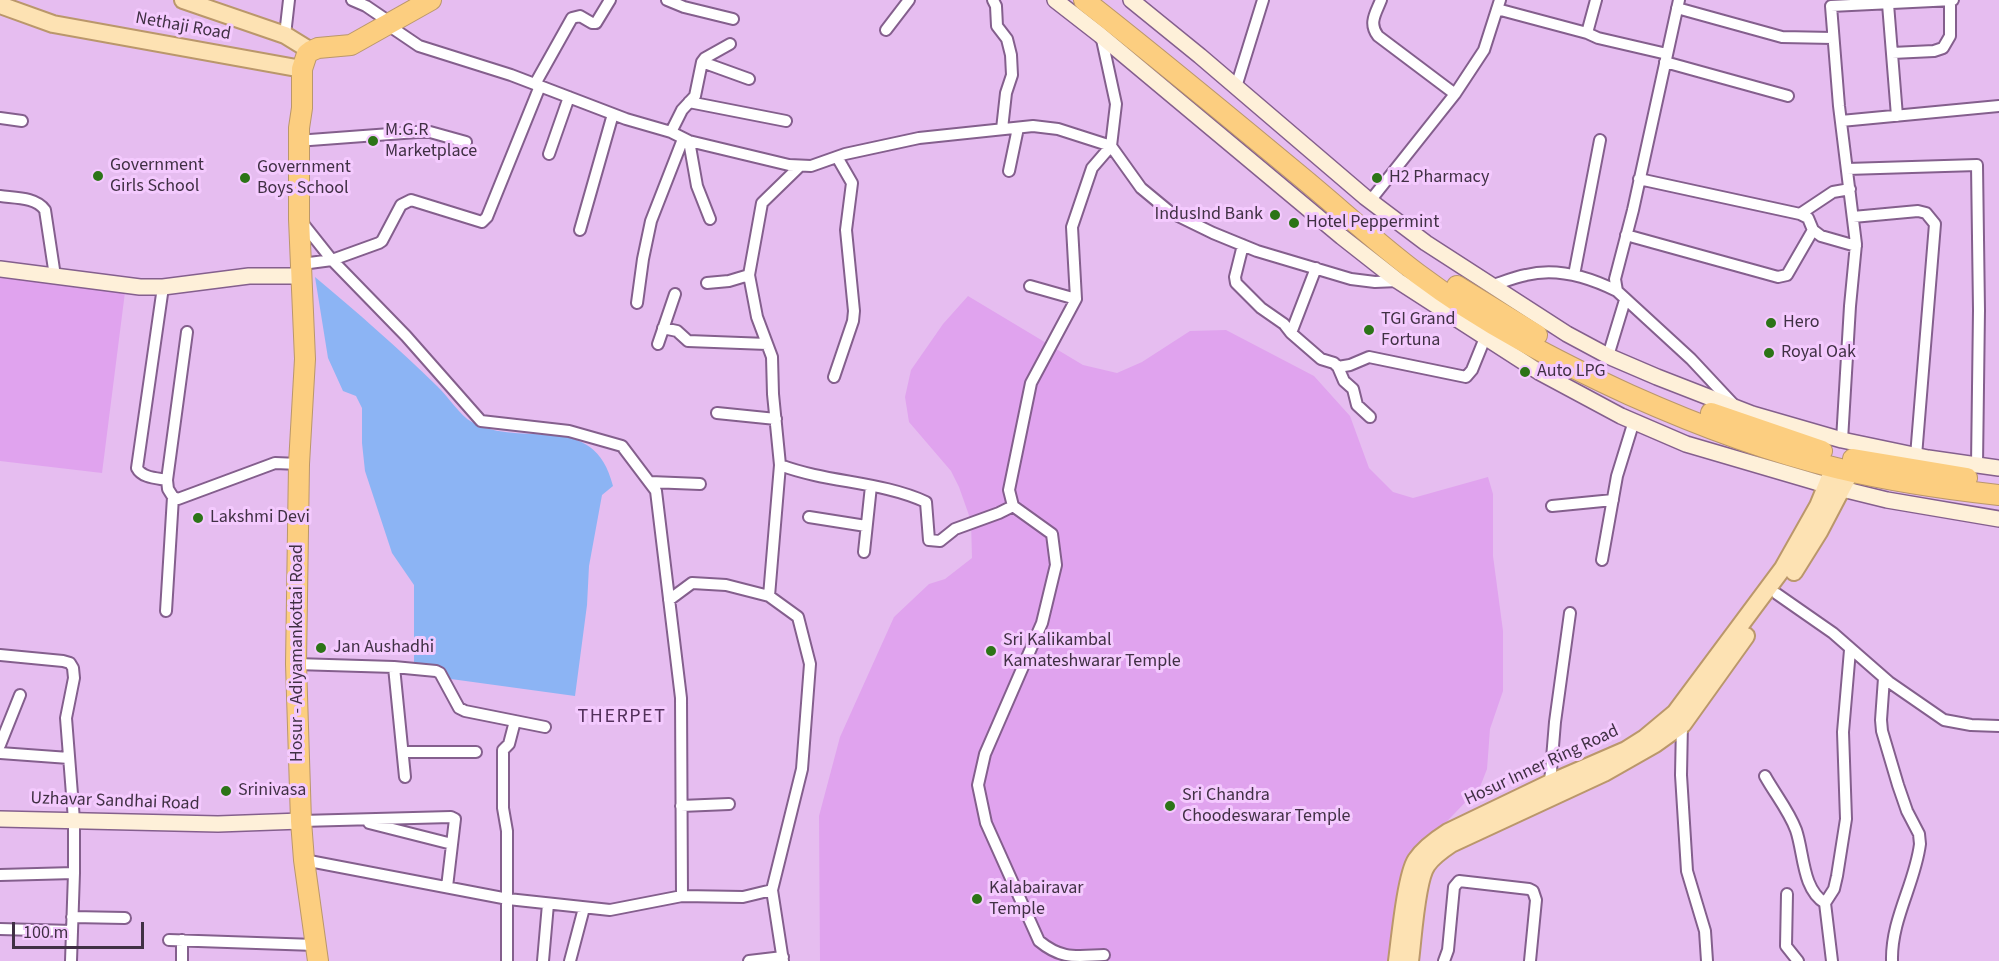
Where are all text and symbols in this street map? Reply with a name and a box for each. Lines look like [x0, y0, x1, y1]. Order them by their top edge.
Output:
street label: Nethaji Road [134, 8, 232, 46]
place label: M.G.R Marketplace [385, 120, 477, 162]
marker: M.G.R Marketplace [366, 134, 380, 148]
place label: Government Girls School [110, 155, 204, 198]
place label: Government Boys School [257, 157, 351, 200]
place label: H2 Pharmacy [1389, 167, 1489, 189]
marker: Government Girls School [91, 169, 105, 183]
marker: Government Boys School [238, 171, 252, 185]
marker: H2 Pharmacy [1370, 171, 1384, 185]
place label: IndusInd Bank [1155, 204, 1263, 226]
marker: IndusInd Bank [1268, 208, 1282, 222]
place label: Hotel Peppermint [1306, 212, 1439, 234]
marker: Hotel Peppermint [1287, 216, 1301, 230]
place label: TGI Grand Fortuna [1381, 309, 1455, 352]
place label: Hero [1783, 312, 1819, 334]
marker: Hero [1764, 316, 1778, 330]
marker: TGI Grand Fortuna [1362, 323, 1376, 337]
place label: Royal Oak [1781, 342, 1856, 364]
marker: Royal Oak [1762, 346, 1776, 360]
place label: Auto LPG [1537, 361, 1606, 383]
marker: Auto LPG [1518, 365, 1532, 379]
place label: Lakshmi Devi [210, 507, 310, 529]
marker: Lakshmi Devi [191, 511, 205, 525]
street label: Hosur - Adiyamankottai Road [287, 544, 309, 762]
place label: Sri Kalikambal Kamateshwarar Temple [1003, 630, 1181, 672]
place label: Jan Aushadhi [333, 637, 434, 659]
marker: Jan Aushadhi [314, 641, 328, 655]
marker: Sri Kalikambal Kamateshwarar Temple [984, 644, 998, 658]
district label: THERPET [578, 706, 666, 730]
street label: Hosur Inner Ring Road [1461, 721, 1623, 811]
place label: Srinivasa [238, 780, 306, 802]
marker: Srinivasa [219, 784, 233, 798]
place label: Sri Chandra Choodeswarar Temple [1182, 785, 1350, 828]
street label: Uzhavar Sandhai Road [30, 788, 200, 816]
marker: Sri Chandra Choodeswarar Temple [1163, 799, 1177, 813]
place label: Kalabairavar Temple [989, 878, 1084, 920]
marker: Kalabairavar Temple [970, 892, 984, 906]
scale bar [15, 910, 147, 948]
text: 100 m [23, 920, 68, 945]

